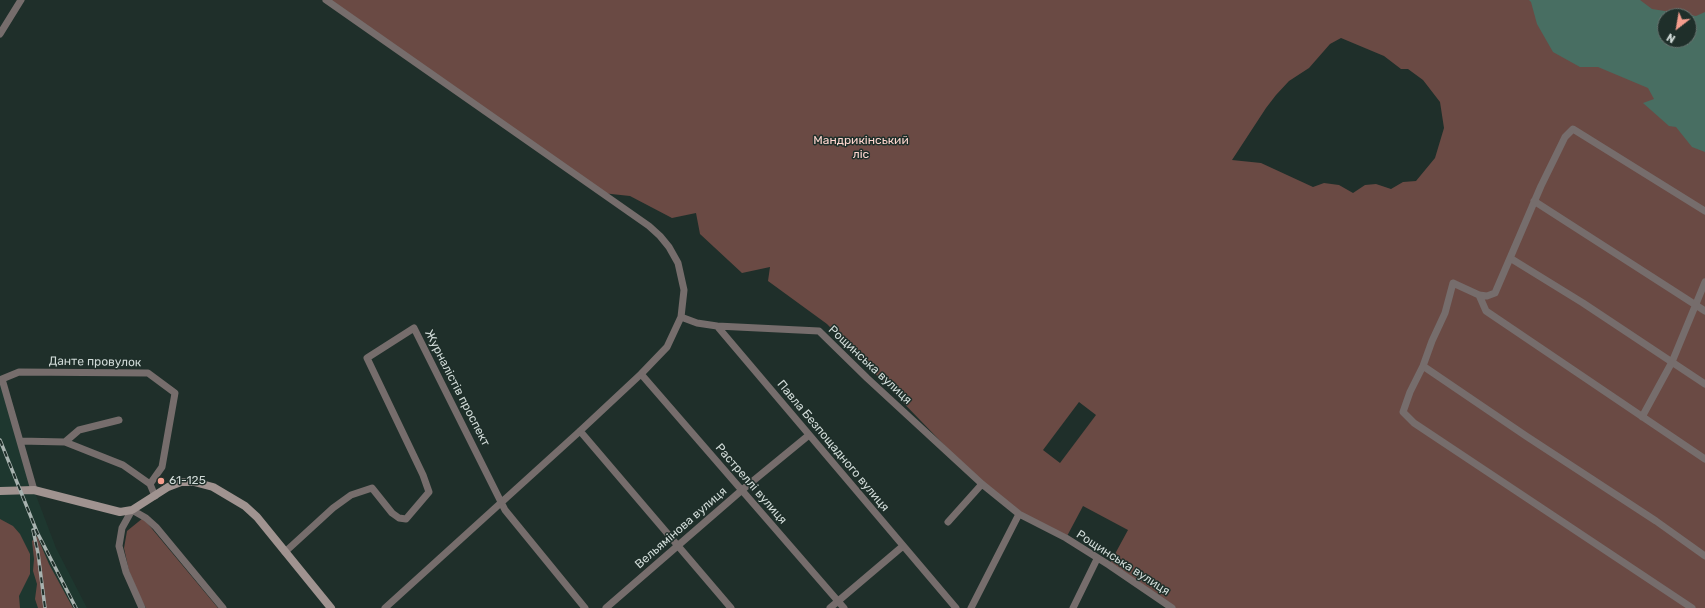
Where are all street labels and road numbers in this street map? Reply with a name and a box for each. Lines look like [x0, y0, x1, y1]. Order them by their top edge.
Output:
street label: Рощинська вулиця [825, 323, 915, 407]
street label: Журналістів проспект [421, 327, 493, 449]
street label: Данте провулок [49, 354, 141, 370]
street label: Павла Безпощадного вулиця [774, 377, 892, 515]
street label: Растреллі вулиця [712, 441, 790, 527]
street label: Вельямінова вулиця [632, 484, 730, 572]
street label: Рощинська вулиця [1073, 527, 1173, 599]

